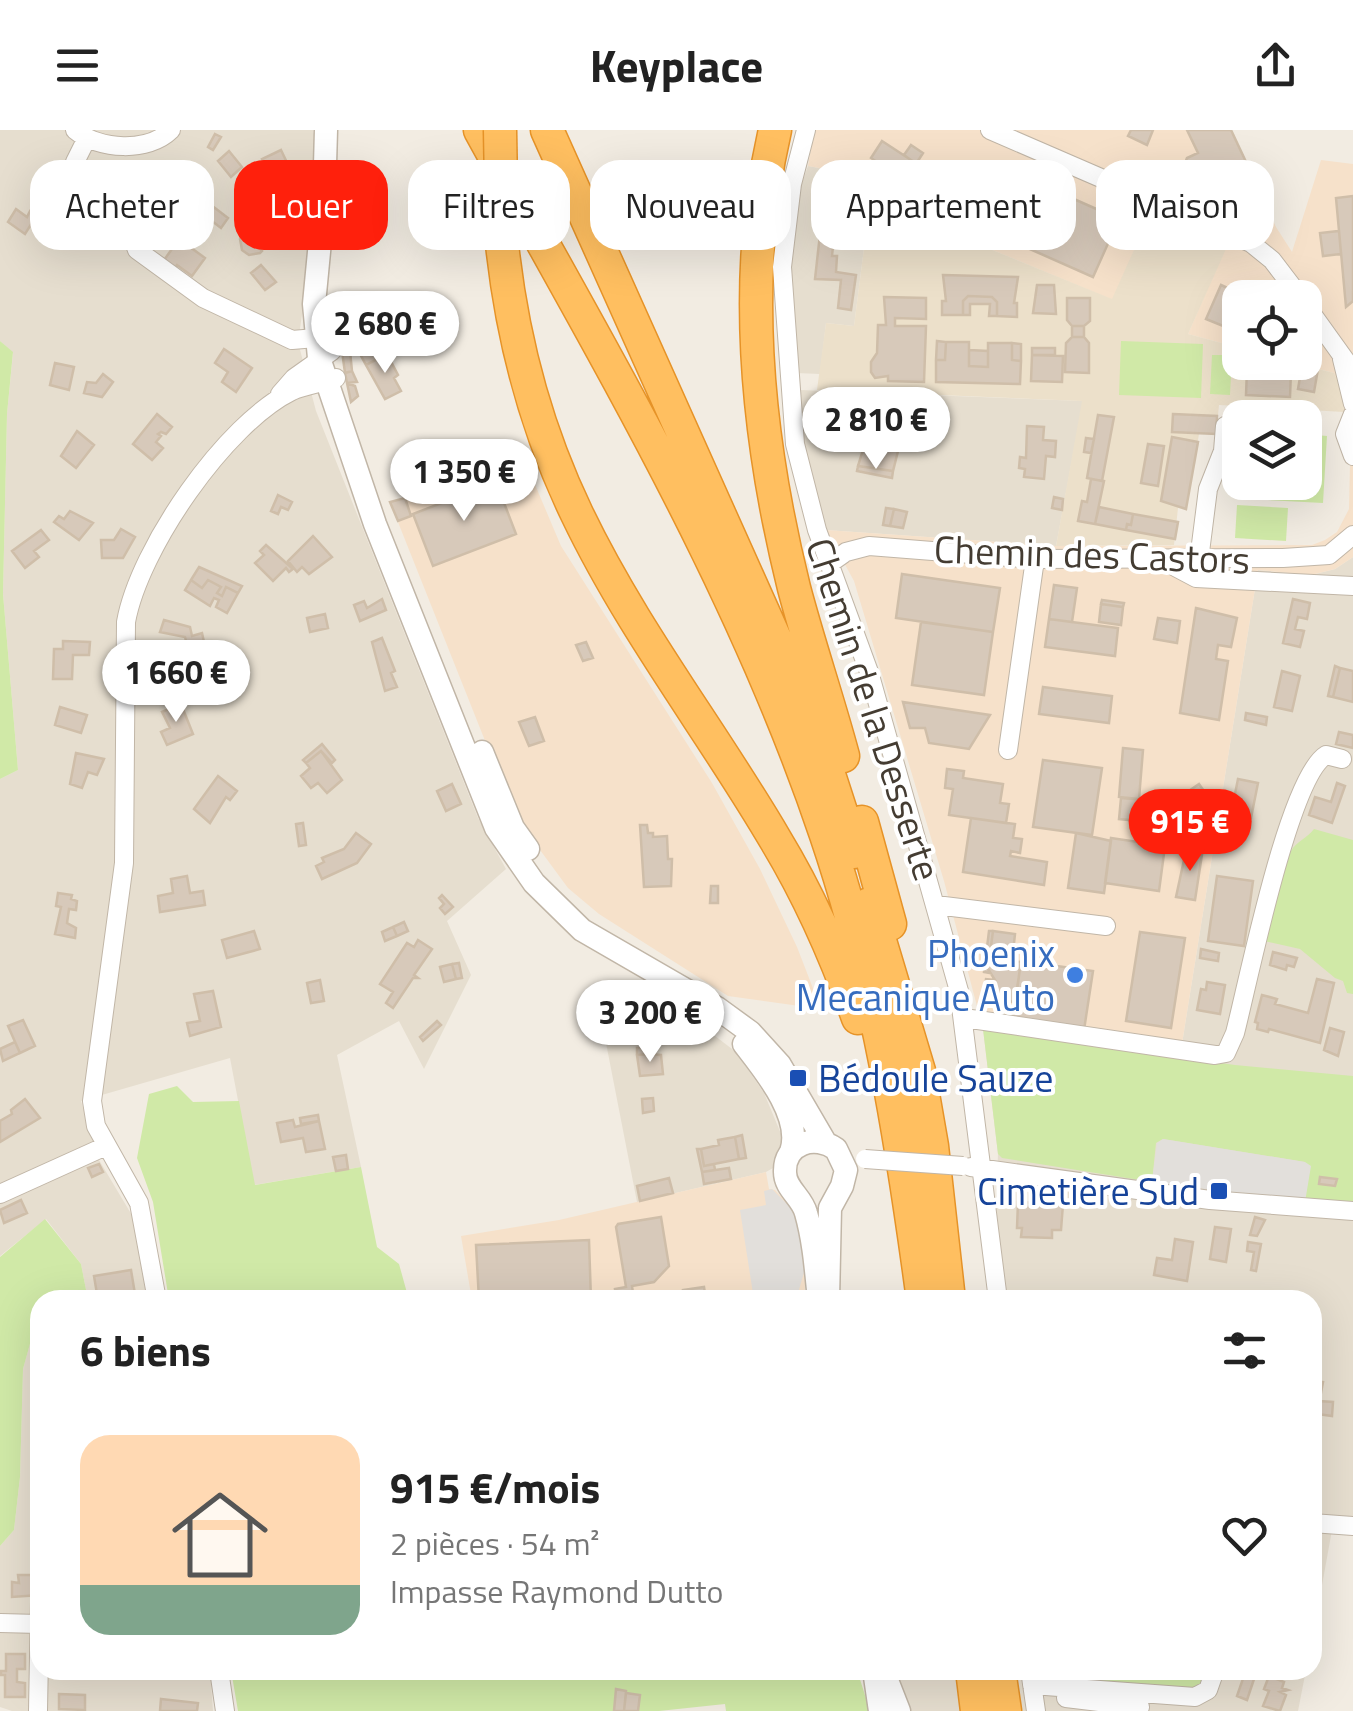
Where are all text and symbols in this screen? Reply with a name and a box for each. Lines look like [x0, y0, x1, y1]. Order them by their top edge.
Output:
text: Keyplace [590, 31, 763, 99]
icon: menu [50, 38, 105, 93]
icon: share [1248, 38, 1303, 93]
chip: Acheter [30, 160, 214, 250]
chip: Louer [234, 160, 388, 250]
chip: Filtres [408, 160, 570, 250]
chip: Nouveau [590, 160, 791, 250]
chip: Appartement [811, 160, 1076, 250]
chip: Maison [1096, 160, 1274, 250]
map controls [1222, 280, 1322, 500]
button: locate [1222, 280, 1322, 380]
pin: 2 680 € [293, 291, 477, 376]
text: 2 680 € [333, 299, 437, 347]
pin: 2 810 € [784, 387, 968, 472]
text: 2 810 € [824, 395, 928, 443]
button: layers [1222, 400, 1322, 500]
pin: 1 350 € [372, 439, 556, 524]
text: 1 350 € [412, 447, 516, 495]
street label: Chemin des Castors [933, 520, 1251, 588]
street label: Chemin de la Desserte [791, 530, 957, 888]
pin: 1 660 € [84, 640, 268, 725]
text: 1 660 € [124, 648, 228, 696]
pin: 915 € [1120, 789, 1260, 874]
text: 915 € [1151, 797, 1229, 845]
place label: Phoenix Mecanique Auto [796, 924, 1055, 1026]
marker: Phoenix Mecanique Auto [1064, 964, 1086, 986]
pin: 3 200 € [558, 980, 742, 1065]
text: 3 200 € [598, 988, 702, 1036]
place label: Bédoule Sauze [818, 1049, 1053, 1107]
marker: Bédoule Sauze [787, 1067, 809, 1089]
place label: Cimetière Sud [977, 1162, 1199, 1220]
marker: Cimetière Sud [1208, 1180, 1230, 1202]
text: 6 biens [80, 1318, 211, 1382]
icon: filters [1217, 1323, 1272, 1378]
text: 915 €/mois [390, 1455, 600, 1519]
icon: home [160, 1475, 280, 1595]
icon: heart [1217, 1508, 1272, 1563]
text: 2 pièces · 54 m² [390, 1519, 599, 1567]
text: Impasse Raymond Dutto [390, 1567, 723, 1615]

